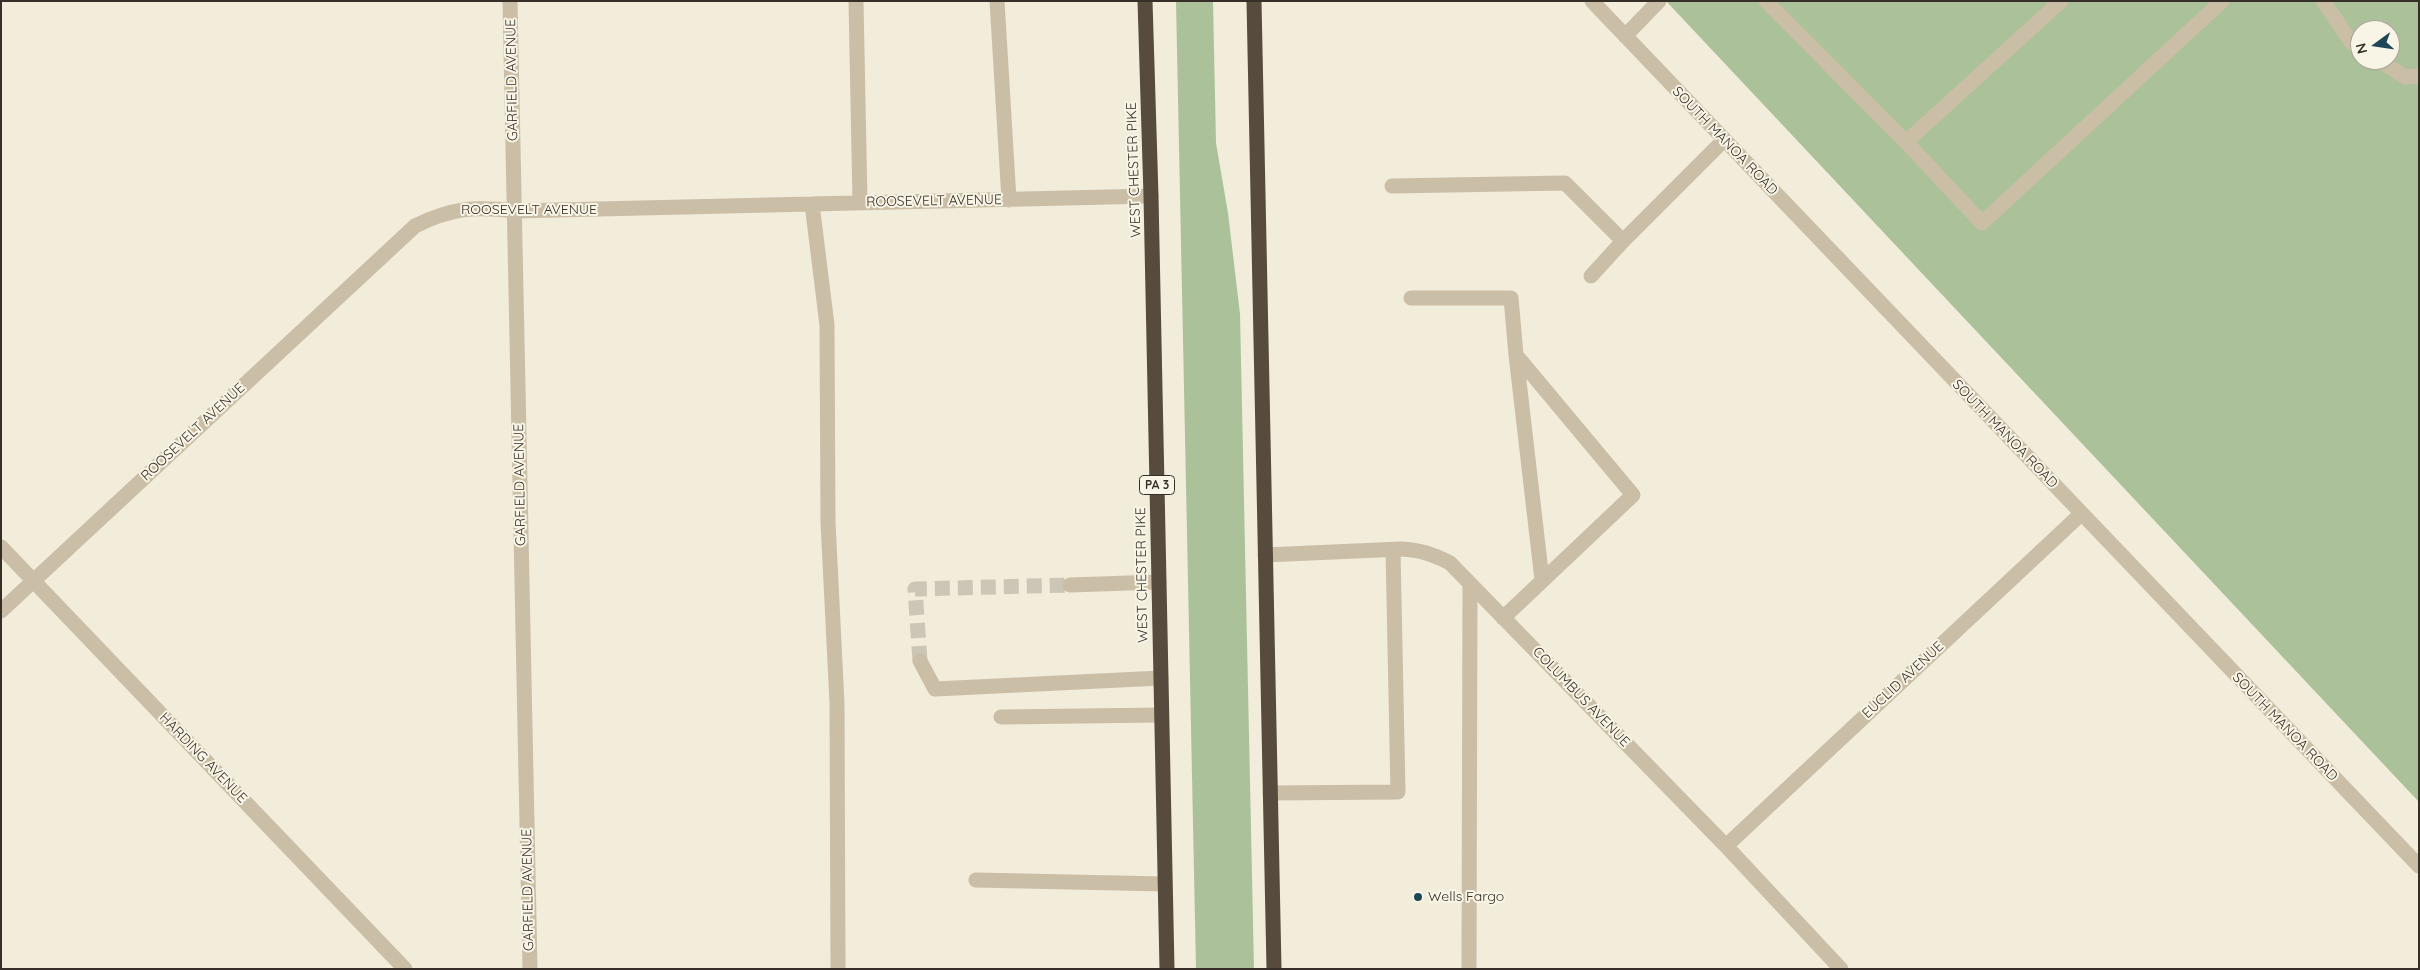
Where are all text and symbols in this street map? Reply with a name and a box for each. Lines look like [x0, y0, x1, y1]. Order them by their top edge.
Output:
street label: GARFIELD AVENUE [503, 19, 521, 141]
north arrow [2350, 20, 2400, 70]
text: N [2351, 41, 2371, 56]
street label: SOUTH MANOA ROAD [1669, 83, 1781, 199]
street label: WEST CHESTER PIKE [1123, 102, 1145, 238]
street label: ROOSEVELT AVENUE [866, 191, 1002, 211]
street label: ROOSEVELT AVENUE [461, 202, 597, 218]
street label: SOUTH MANOA ROAD [1949, 376, 2061, 492]
street label: ROOSEVELT AVENUE [138, 380, 248, 484]
street label: GARFIELD AVENUE [511, 424, 529, 546]
road number: PA 3 [1140, 476, 1174, 494]
street label: WEST CHESTER PIKE [1132, 507, 1152, 643]
street label: EUCLID AVENUE [1859, 638, 1947, 722]
street label: COLUMBUS AVENUE [1529, 644, 1633, 750]
street label: SOUTH MANOA ROAD [2229, 669, 2341, 785]
street label: HARDING AVENUE [156, 709, 250, 807]
street label: GARFIELD AVENUE [519, 829, 537, 951]
place label: Wells Fargo [1428, 889, 1504, 905]
marker: Wells Fargo [1412, 891, 1424, 903]

